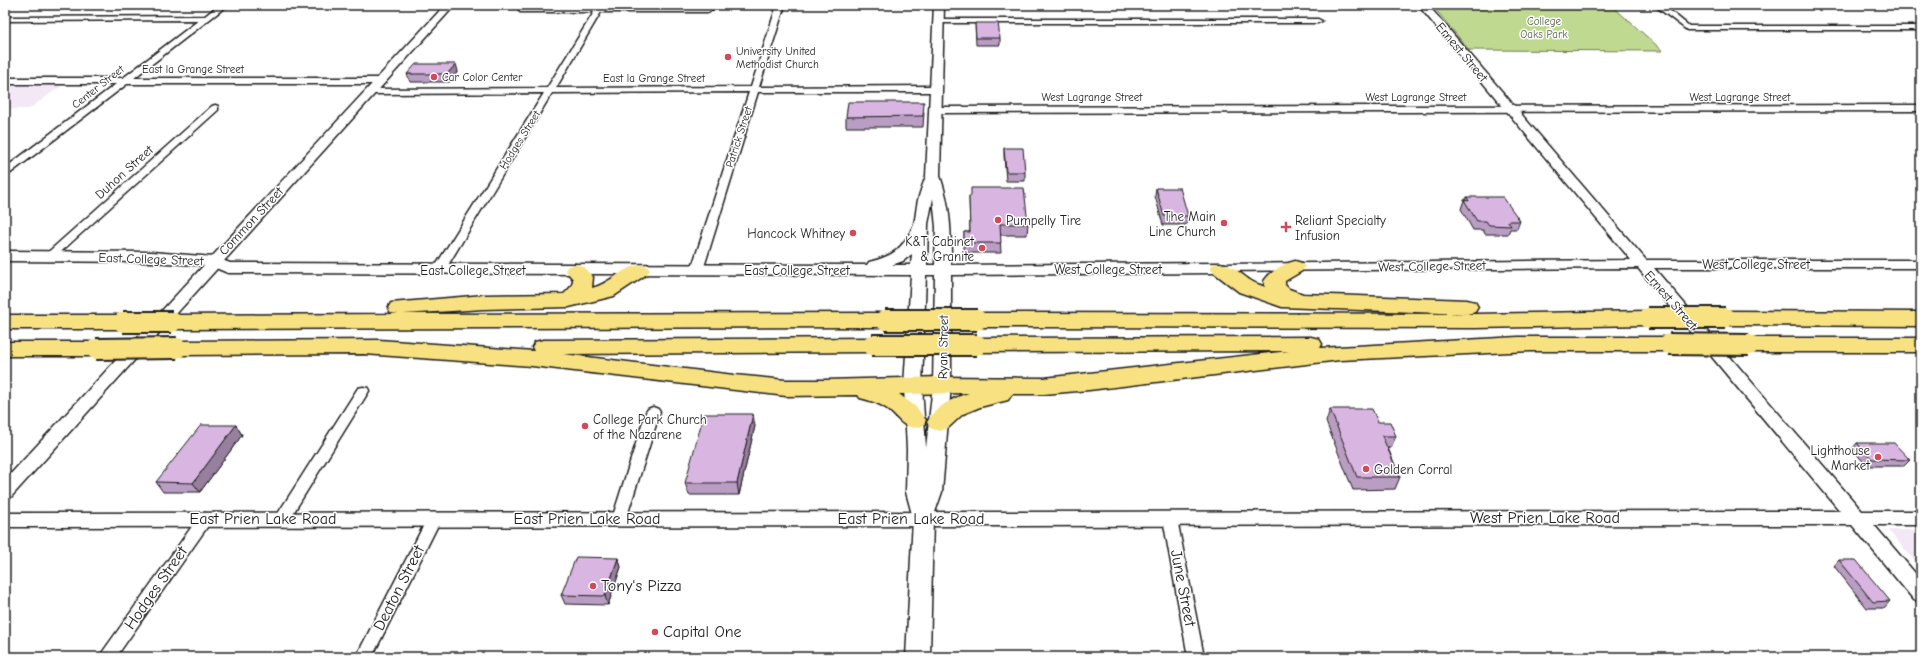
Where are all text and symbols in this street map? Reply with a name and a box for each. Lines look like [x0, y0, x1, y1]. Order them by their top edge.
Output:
park label: College Oaks Park [1520, 15, 1568, 41]
street label: Ernest Street [1433, 19, 1492, 86]
place label: University United Methodist Church [736, 45, 819, 71]
marker: University United Methodist Church [723, 52, 733, 62]
street label: Center Street [69, 62, 127, 111]
street label: East la Grange Street [142, 63, 245, 76]
place label: Car Color Center [442, 71, 523, 84]
marker: Car Color Center [429, 72, 439, 82]
street label: East la Grange Street [603, 72, 706, 85]
street label: West Lagrange Street [1042, 91, 1143, 104]
street label: West Lagrange Street [1366, 91, 1467, 104]
street label: West Lagrange Street [1690, 91, 1791, 104]
street label: Patrick Street [723, 104, 755, 169]
street label: Hodges Street [497, 108, 544, 172]
street label: Duhon Street [92, 141, 157, 202]
street label: Common Street [216, 183, 287, 258]
place label: The Main Line Church [1149, 209, 1216, 239]
place label: Pumpelly Tire [1006, 213, 1082, 228]
place label: Reliant Specialty Infusion [1295, 213, 1386, 243]
marker: Pumpelly Tire [993, 215, 1003, 225]
marker: The Main Line Church [1219, 218, 1229, 228]
marker: Reliant Specialty Infusion [1280, 221, 1292, 233]
place label: Hancock Whitney [747, 226, 845, 241]
marker: Hancock Whitney [848, 228, 858, 238]
place label: K&T Cabinet & Granite [905, 234, 975, 264]
marker: K&T Cabinet & Granite [977, 243, 987, 253]
street label: East College Street [98, 250, 205, 268]
street label: West College Street [1702, 257, 1811, 272]
street label: West College Street [1378, 258, 1487, 274]
street label: West College Street [1054, 262, 1163, 277]
street label: East College Street [420, 263, 527, 278]
street label: East College Street [744, 263, 851, 278]
street label: Ernest Street [1641, 268, 1701, 333]
street label: Ryan Street [935, 314, 951, 379]
place label: College Park Church of the Nazarene [593, 412, 707, 442]
marker: College Park Church of the Nazarene [580, 421, 590, 431]
place label: Lighthouse Market [1811, 443, 1871, 473]
marker: Lighthouse Market [1873, 452, 1883, 462]
place label: Golden Corral [1374, 462, 1452, 477]
marker: Golden Corral [1361, 464, 1371, 474]
street label: West Prien Lake Road [1470, 509, 1620, 527]
street label: East Prien Lake Road [190, 510, 336, 528]
street label: East Prien Lake Road [514, 510, 660, 528]
street label: East Prien Lake Road [838, 510, 984, 528]
street label: Deaton Street [370, 542, 428, 634]
street label: Hodges Street [121, 543, 191, 633]
street label: June Street [1167, 548, 1199, 628]
place label: Tony's Pizza [601, 577, 682, 595]
marker: Tony's Pizza [588, 581, 598, 591]
place label: Capital One [663, 623, 742, 641]
marker: Capital One [650, 627, 660, 637]

